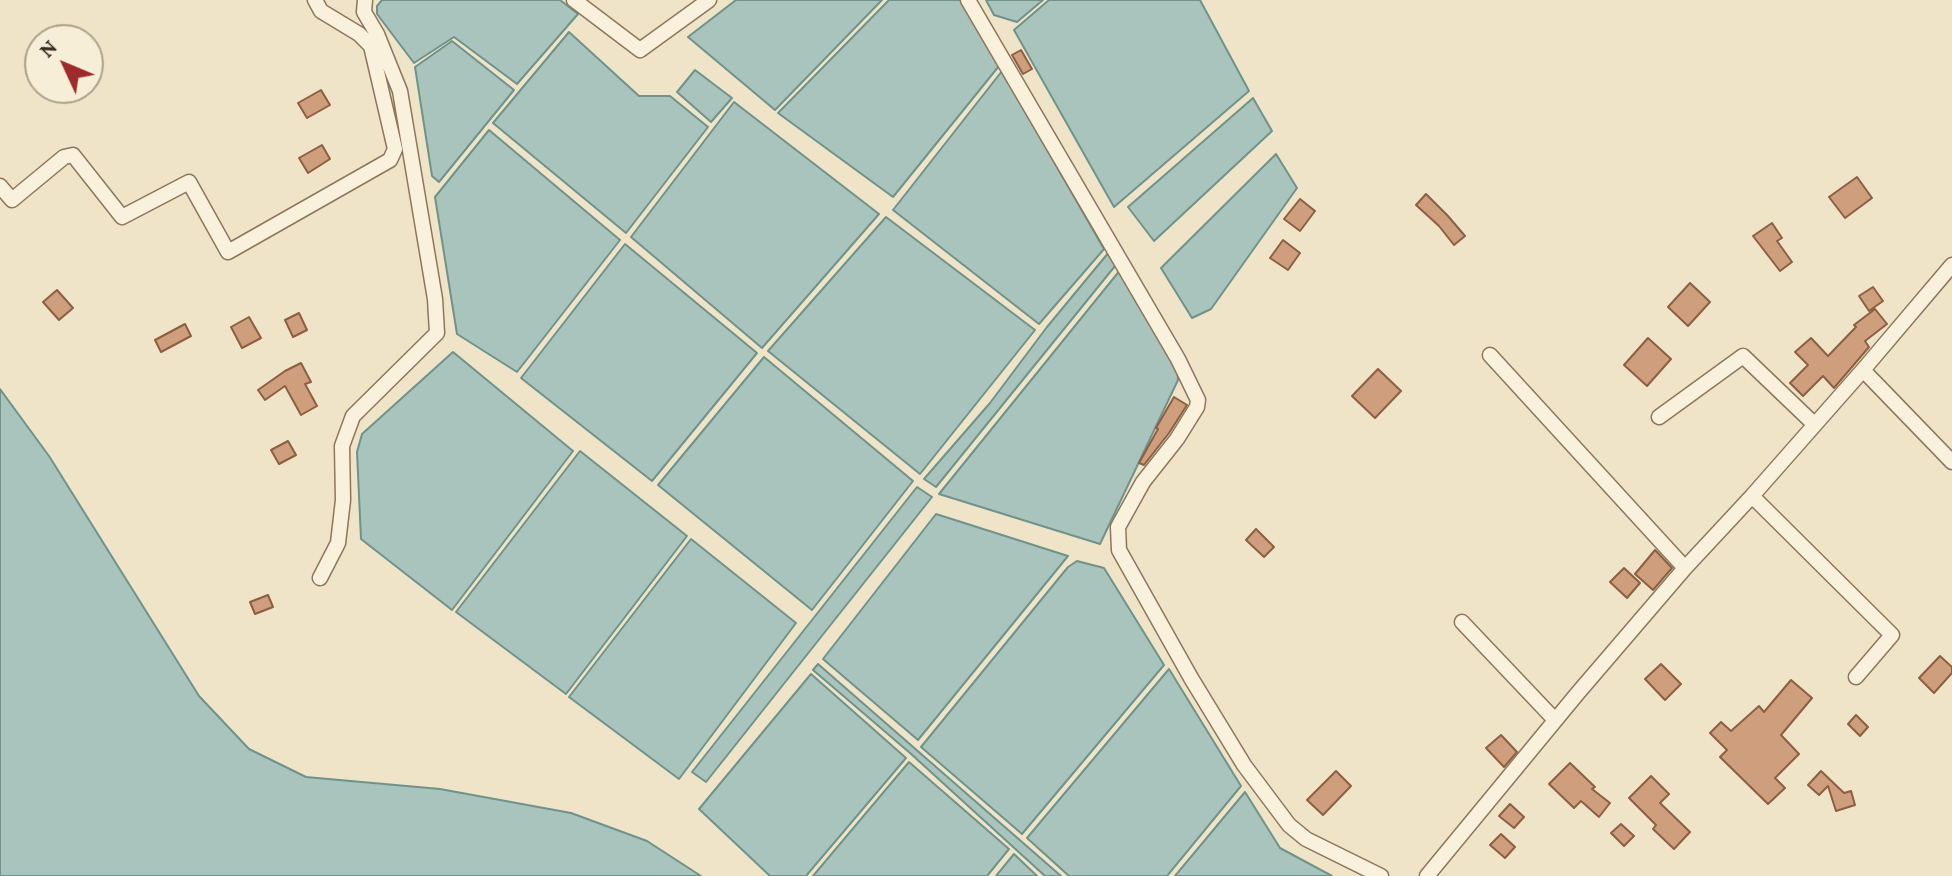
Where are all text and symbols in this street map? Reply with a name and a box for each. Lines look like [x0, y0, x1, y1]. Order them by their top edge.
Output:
north arrow [24, 24, 104, 104]
text: N [34, 34, 62, 62]

